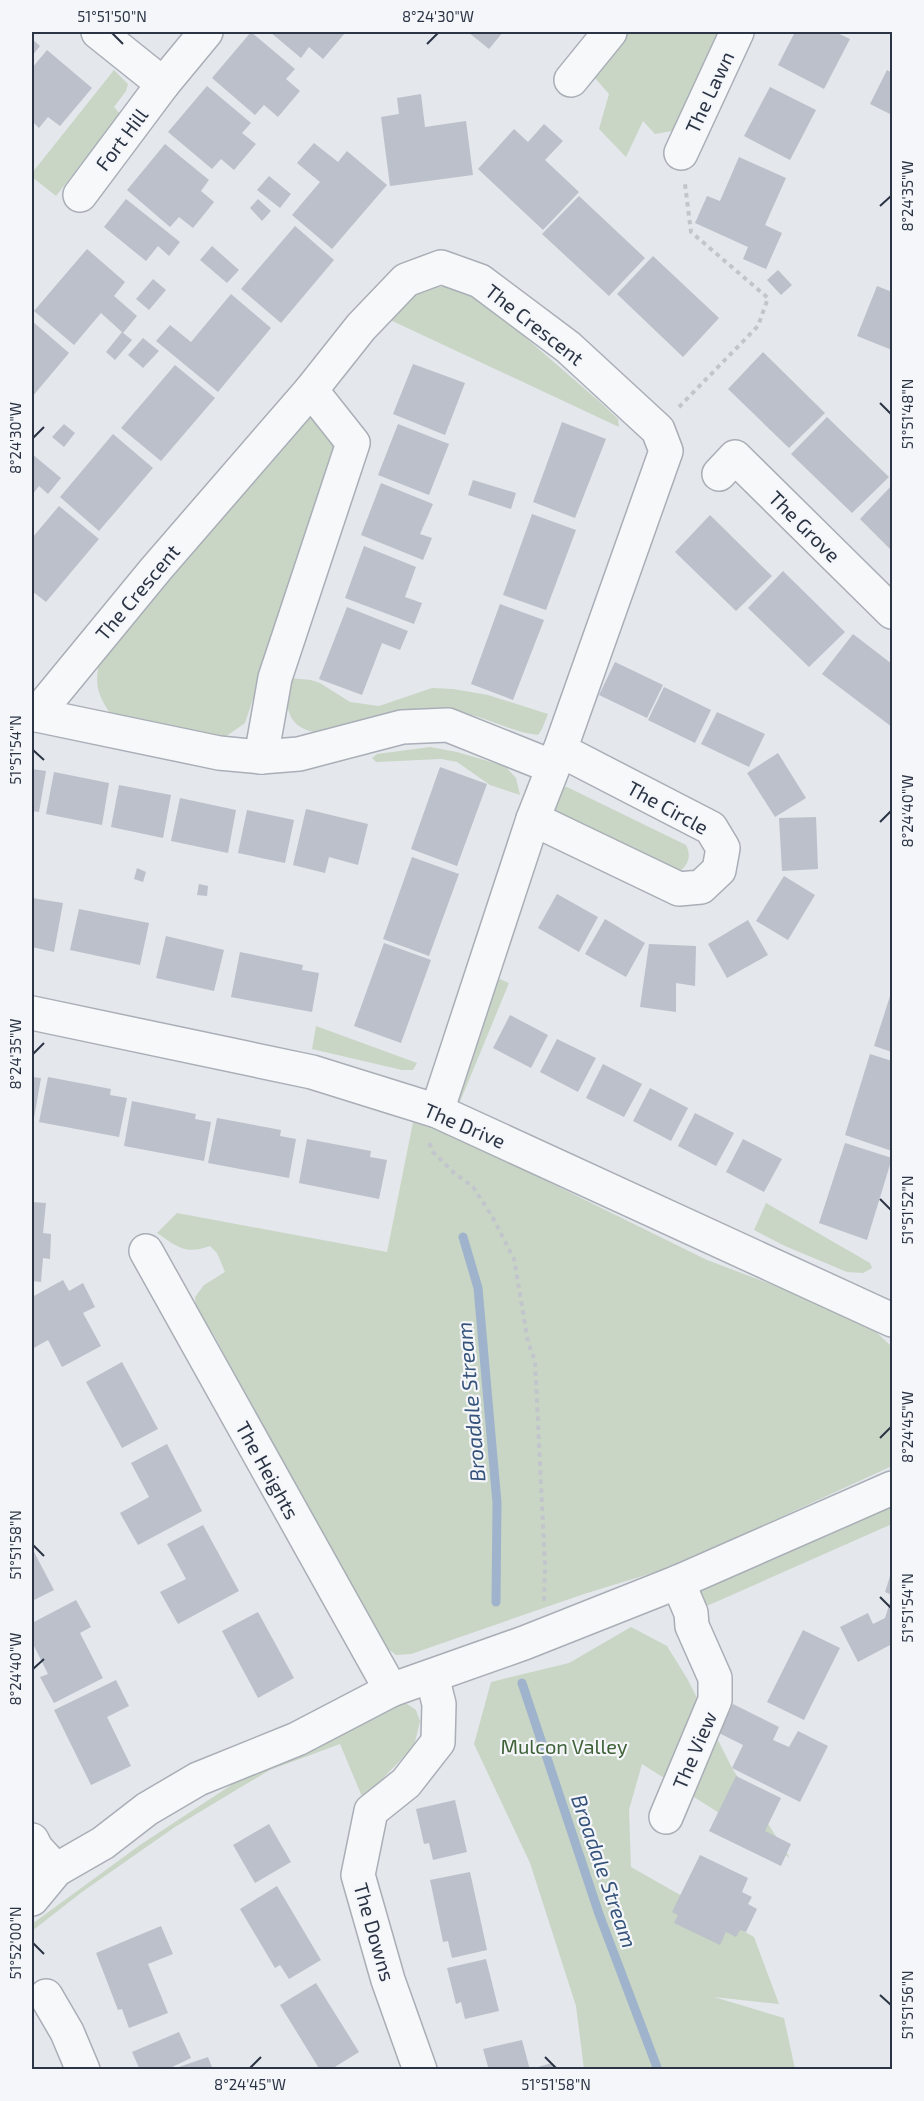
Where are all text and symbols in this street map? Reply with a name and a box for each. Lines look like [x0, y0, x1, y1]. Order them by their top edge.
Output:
text: 51°51'50"N [77, 7, 147, 25]
text: 8°24'30"W [402, 7, 474, 25]
street label: The Lawn [680, 47, 738, 137]
street label: Fort Hill [90, 103, 152, 175]
text: 8°24'35"W [898, 160, 916, 232]
street label: The Crescent [481, 278, 589, 370]
text: 51°51'48"N [898, 379, 916, 449]
text: 8°24'30"W [6, 402, 24, 474]
street label: The Grove [764, 485, 846, 567]
street label: The Crescent [90, 539, 184, 645]
text: 51°51'54"N [6, 715, 24, 785]
street label: The Circle [623, 775, 713, 839]
text: 8°24'40"W [898, 775, 916, 847]
text: 8°24'35"W [6, 1018, 24, 1090]
street label: The Drive [421, 1097, 509, 1153]
text: 51°51'52"N [898, 1176, 916, 1244]
water label: Broadale Stream [451, 1321, 489, 1483]
text: 8°24'45"W [898, 1391, 916, 1463]
street label: The Heights [231, 1417, 305, 1523]
text: 51°51'58"N [6, 1510, 24, 1580]
text: 51°51'54"N [898, 1573, 916, 1643]
text: 8°24'40"W [6, 1633, 24, 1705]
street label: The View [667, 1707, 721, 1793]
park label: Mulcon Valley [500, 1734, 628, 1758]
water label: Broadale Stream [567, 1791, 643, 1951]
street label: The Downs [350, 1880, 400, 1984]
text: 51°52'00"N [6, 1906, 24, 1980]
text: 51°51'56"N [898, 1970, 916, 2040]
text: 8°24'45"W [214, 2075, 286, 2093]
text: 51°51'58"N [521, 2075, 591, 2093]

